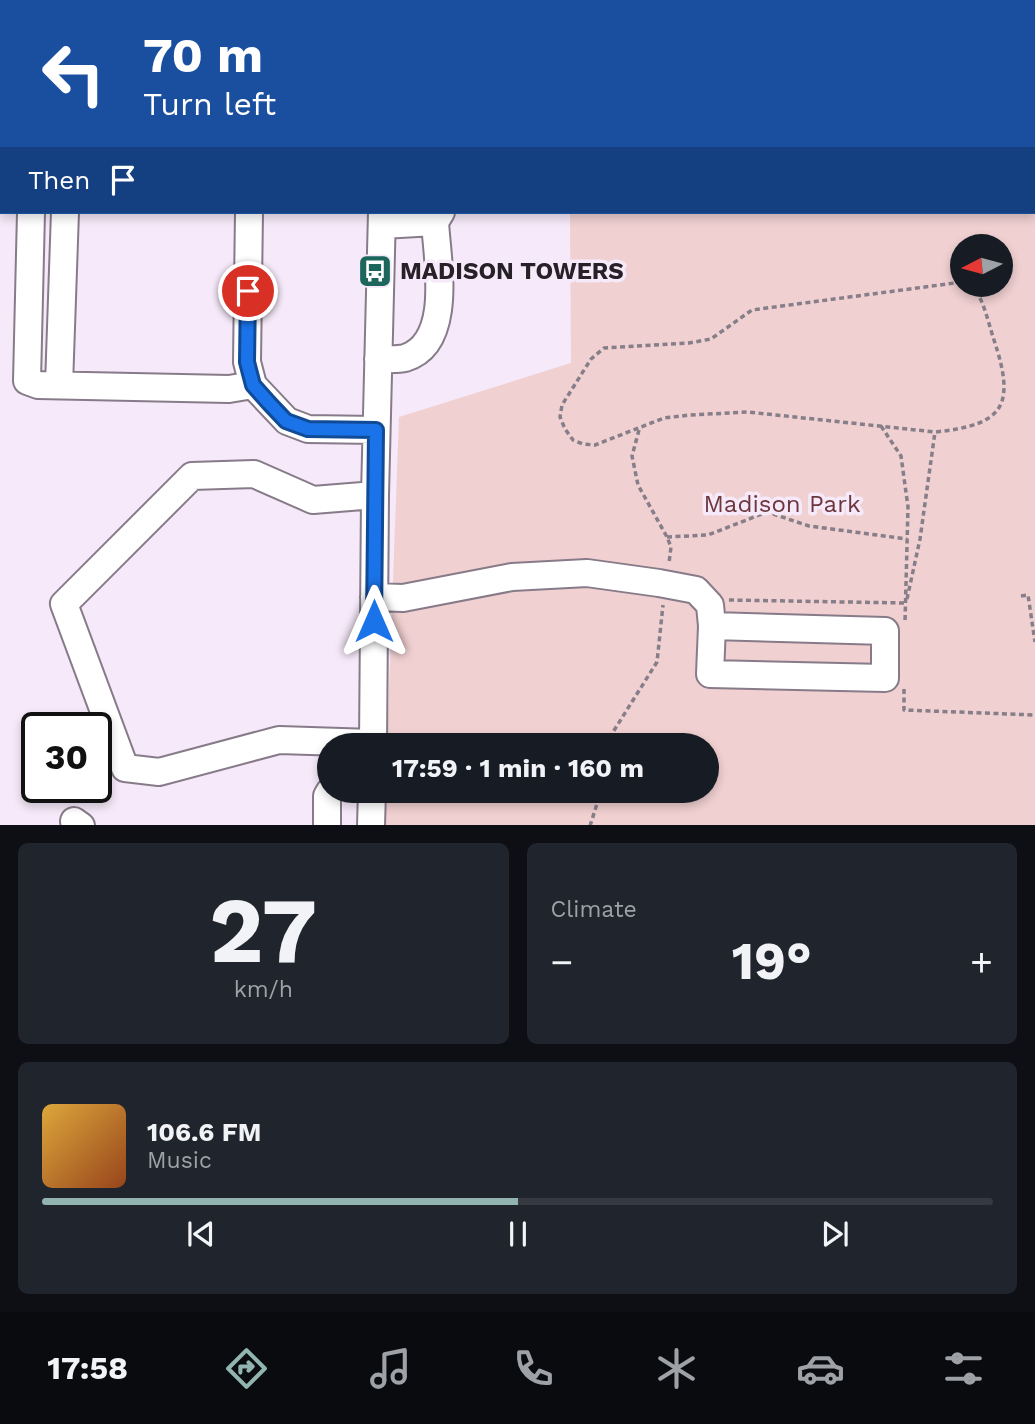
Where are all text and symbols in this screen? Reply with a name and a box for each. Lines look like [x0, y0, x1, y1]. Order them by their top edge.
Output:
text: 70 m [143, 26, 263, 84]
icon: left [28, 28, 119, 119]
text: Turn left [143, 85, 276, 123]
icon: arrive [104, 161, 142, 199]
text: Then [28, 165, 90, 195]
north arrow [950, 234, 1013, 298]
map controls [950, 234, 1013, 297]
bus stop icon: MADISON TOWERS [356, 252, 394, 290]
place label: MADISON TOWERS [400, 257, 624, 285]
pin [218, 261, 278, 321]
icon: arrive [229, 272, 267, 310]
park label: Madison Park [703, 490, 861, 518]
position arrow [337, 584, 411, 658]
speed limit sign: 30 [21, 712, 112, 803]
text: 17:59 · 1 min · 160 m [392, 753, 644, 783]
text: 27 [209, 877, 317, 984]
text: Climate [551, 896, 637, 923]
text: 19° [732, 931, 812, 992]
text: − [551, 940, 573, 984]
text: + [970, 940, 993, 984]
text: km/h [234, 976, 293, 1003]
text: 106.6 FM [147, 1117, 261, 1147]
text: Music [147, 1147, 212, 1174]
icon: previous [182, 1215, 220, 1253]
icon: pause [499, 1215, 537, 1253]
icon: next [816, 1215, 854, 1253]
icon: directions [222, 1344, 271, 1393]
icon: music [366, 1344, 415, 1393]
icon: phone [509, 1344, 558, 1393]
icon: climate [652, 1344, 701, 1393]
icon: car [796, 1344, 845, 1393]
icon: filters [939, 1344, 988, 1393]
text: 17:58 [47, 1349, 128, 1387]

